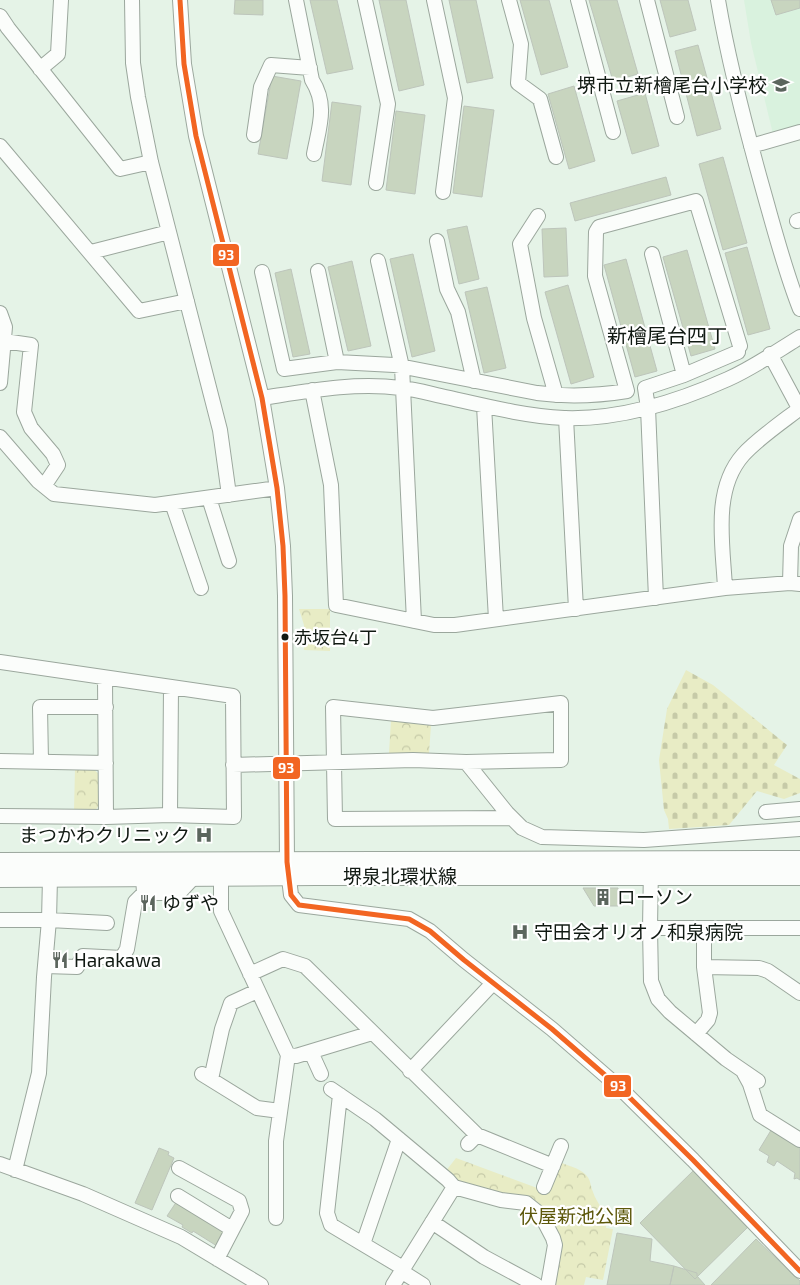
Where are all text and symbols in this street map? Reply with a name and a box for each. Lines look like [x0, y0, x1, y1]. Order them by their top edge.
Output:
place label: 堺市立新檜尾台小学校 [577, 73, 767, 96]
school or university icon: 堺市立新檜尾台小学校 [771, 75, 791, 95]
line badge: 93 [212, 243, 240, 267]
text: 93 [218, 246, 234, 263]
district label: 新檜尾台四丁 [607, 323, 727, 347]
place label: 赤坂台4丁 [294, 626, 377, 648]
marker: 赤坂台4丁 [280, 632, 290, 642]
line badge: 93 [272, 756, 301, 780]
text: 93 [278, 759, 294, 776]
place label: まつかわクリニック [19, 823, 190, 846]
hospital icon: まつかわクリニック [194, 825, 214, 845]
street label: 堺泉北環状線 [343, 864, 457, 887]
place label: ローソン [617, 885, 693, 908]
building icon: ローソン [593, 887, 613, 907]
place label: ゆずや [162, 891, 219, 914]
restaurant icon: ゆずや [138, 893, 158, 913]
place label: 守田会オリオノ和泉病院 [534, 920, 743, 943]
hospital icon: 守田会オリオノ和泉病院 [510, 922, 530, 942]
place label: Harakawa [74, 948, 161, 971]
restaurant icon: Harakawa [50, 950, 70, 970]
line badge: 93 [603, 1074, 632, 1098]
text: 93 [610, 1077, 626, 1094]
park label: 伏屋新池公園 [519, 1204, 633, 1227]

